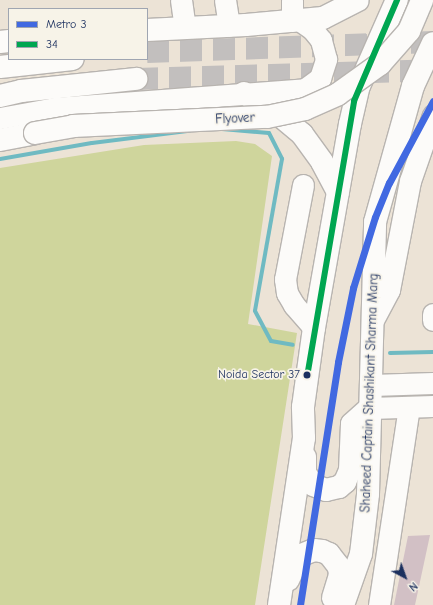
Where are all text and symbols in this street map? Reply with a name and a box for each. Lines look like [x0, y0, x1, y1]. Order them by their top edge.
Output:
legend [8, 8, 148, 60]
text: Metro 3 [46, 17, 87, 31]
text: 34 [46, 37, 58, 51]
street label: Flyover [215, 110, 255, 128]
street label: Shaheed Captain Shashikant Sharma Marg [358, 273, 382, 513]
place label: Noida Sector 37 [218, 368, 300, 382]
marker: Noida Sector 37 [302, 370, 312, 380]
north arrow [385, 557, 425, 597]
text: N [406, 579, 420, 594]

